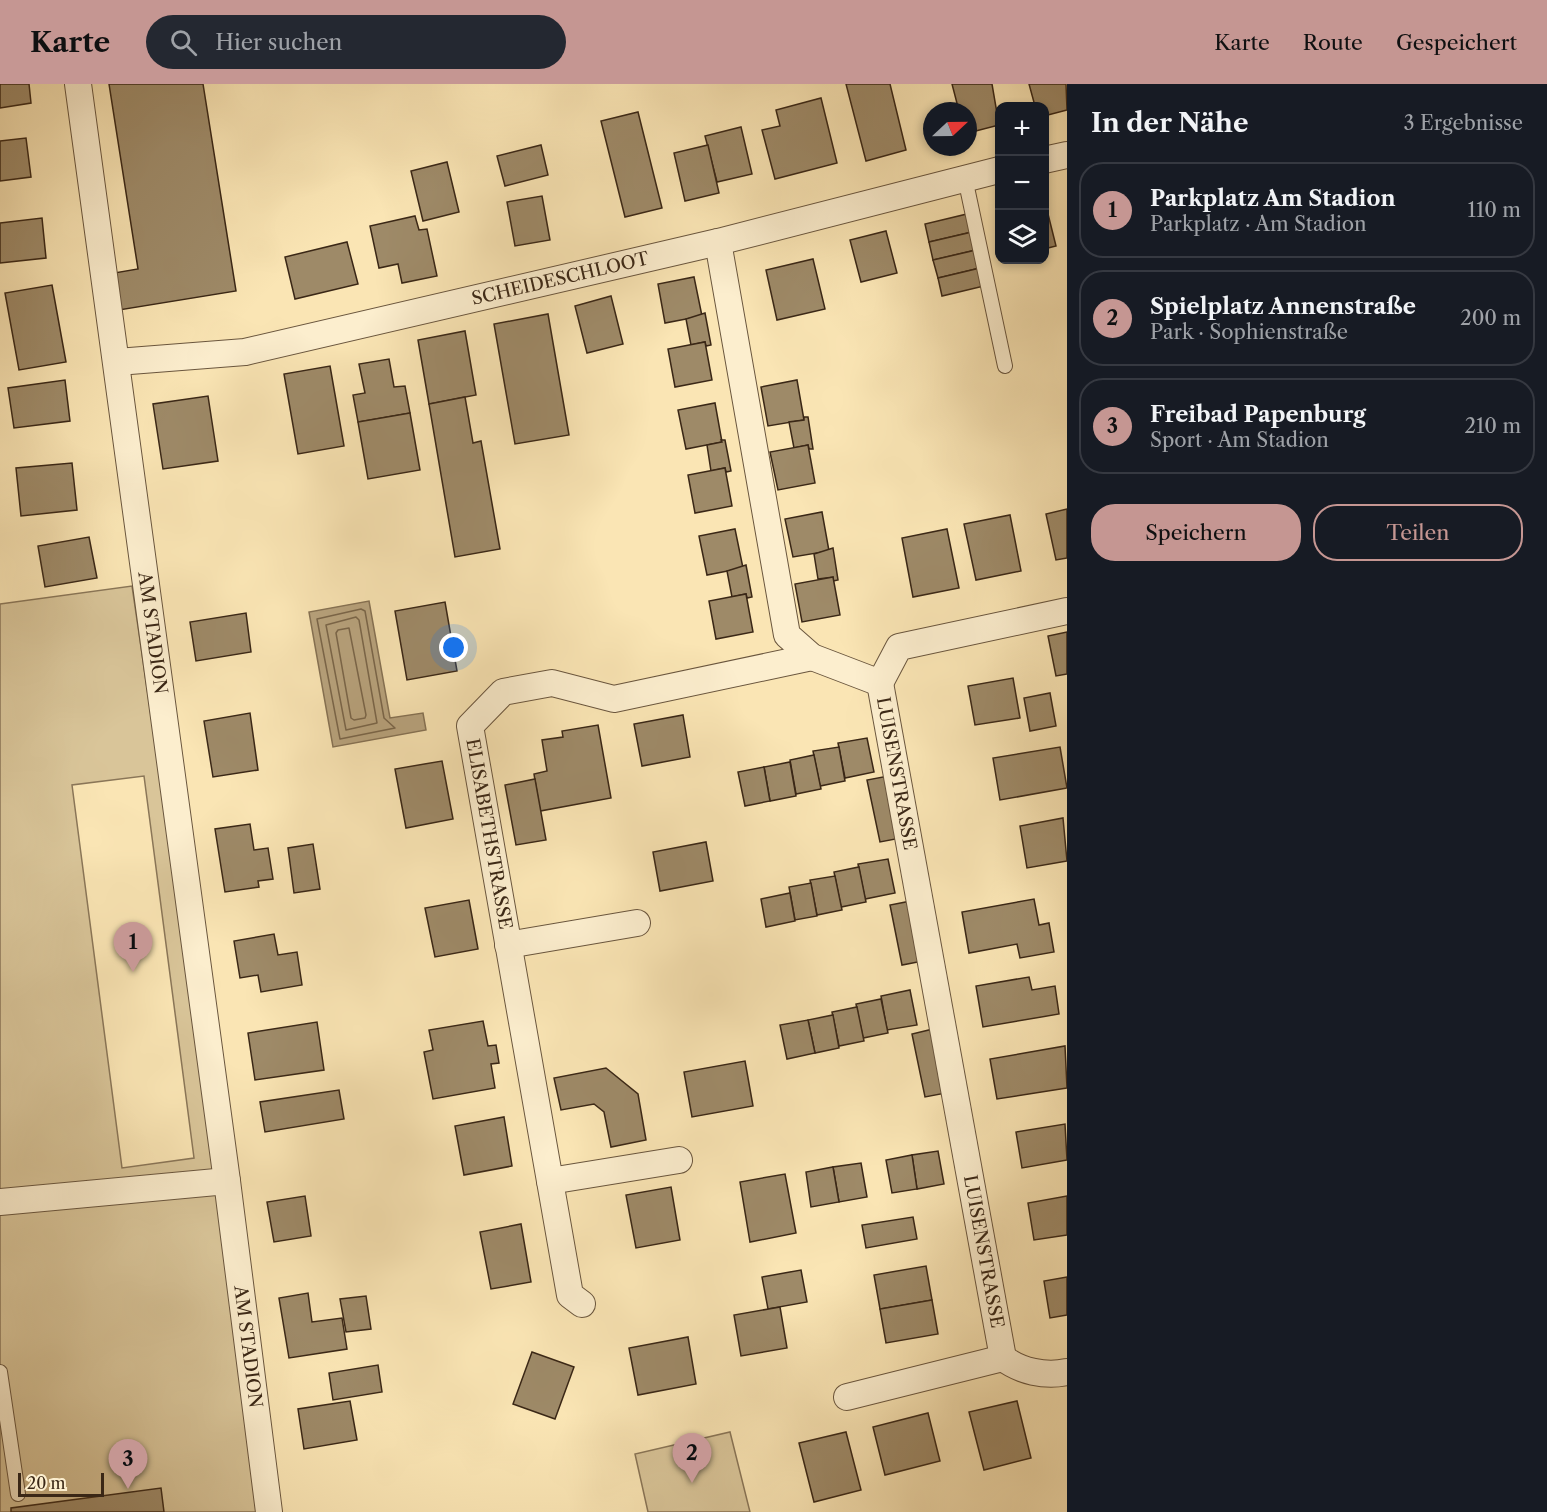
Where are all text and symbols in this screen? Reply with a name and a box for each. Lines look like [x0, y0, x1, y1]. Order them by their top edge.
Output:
search box [146, 15, 566, 69]
text: Karte [30, 25, 110, 59]
icon: search [167, 26, 200, 59]
text: Hier suchen [215, 29, 342, 56]
text: Karte [1214, 30, 1270, 55]
text: Route [1303, 30, 1363, 55]
text: Gespeichert [1396, 30, 1517, 55]
north arrow [923, 102, 977, 156]
map controls [995, 102, 1049, 264]
button: + [995, 102, 1049, 156]
text: In der Nähe [1091, 107, 1248, 139]
text: 3 Ergebnisse [1404, 111, 1523, 135]
button: − [995, 156, 1049, 210]
text: Parkplatz Am Stadion [1150, 185, 1395, 212]
text: 1 [1108, 198, 1117, 222]
text: 110 m [1468, 198, 1521, 222]
button: layers [995, 210, 1049, 264]
text: Parkplatz · Am Stadion [1150, 212, 1367, 236]
street label: SCHEIDESCHLOOT [469, 247, 652, 310]
text: Spielplatz Annenstraße [1150, 293, 1416, 320]
text: 2 [1107, 306, 1118, 330]
text: 200 m [1460, 306, 1521, 330]
text: Park · Sophienstraße [1150, 320, 1348, 344]
text: Freibad Papenburg [1150, 401, 1366, 428]
text: 3 [1107, 414, 1118, 438]
text: 210 m [1464, 414, 1521, 438]
text: Sport · Am Stadion [1150, 428, 1329, 452]
button: Speichern [1091, 504, 1301, 561]
button: Teilen [1313, 504, 1523, 561]
street label: AM STADION [133, 569, 172, 696]
your location [439, 633, 468, 662]
street label: LUISENSTRASSE [872, 695, 921, 852]
street label: ELISABETHSTRASSE [461, 737, 517, 931]
pin: 1 [114, 922, 152, 972]
street label: LUISENSTRASSE [959, 1173, 1008, 1330]
street label: AM STADION [229, 1283, 267, 1409]
pin: 2 [672, 1434, 712, 1483]
pin: 3 [108, 1440, 148, 1489]
scale bar [18, 1470, 104, 1498]
text: 20 m [27, 1473, 66, 1493]

